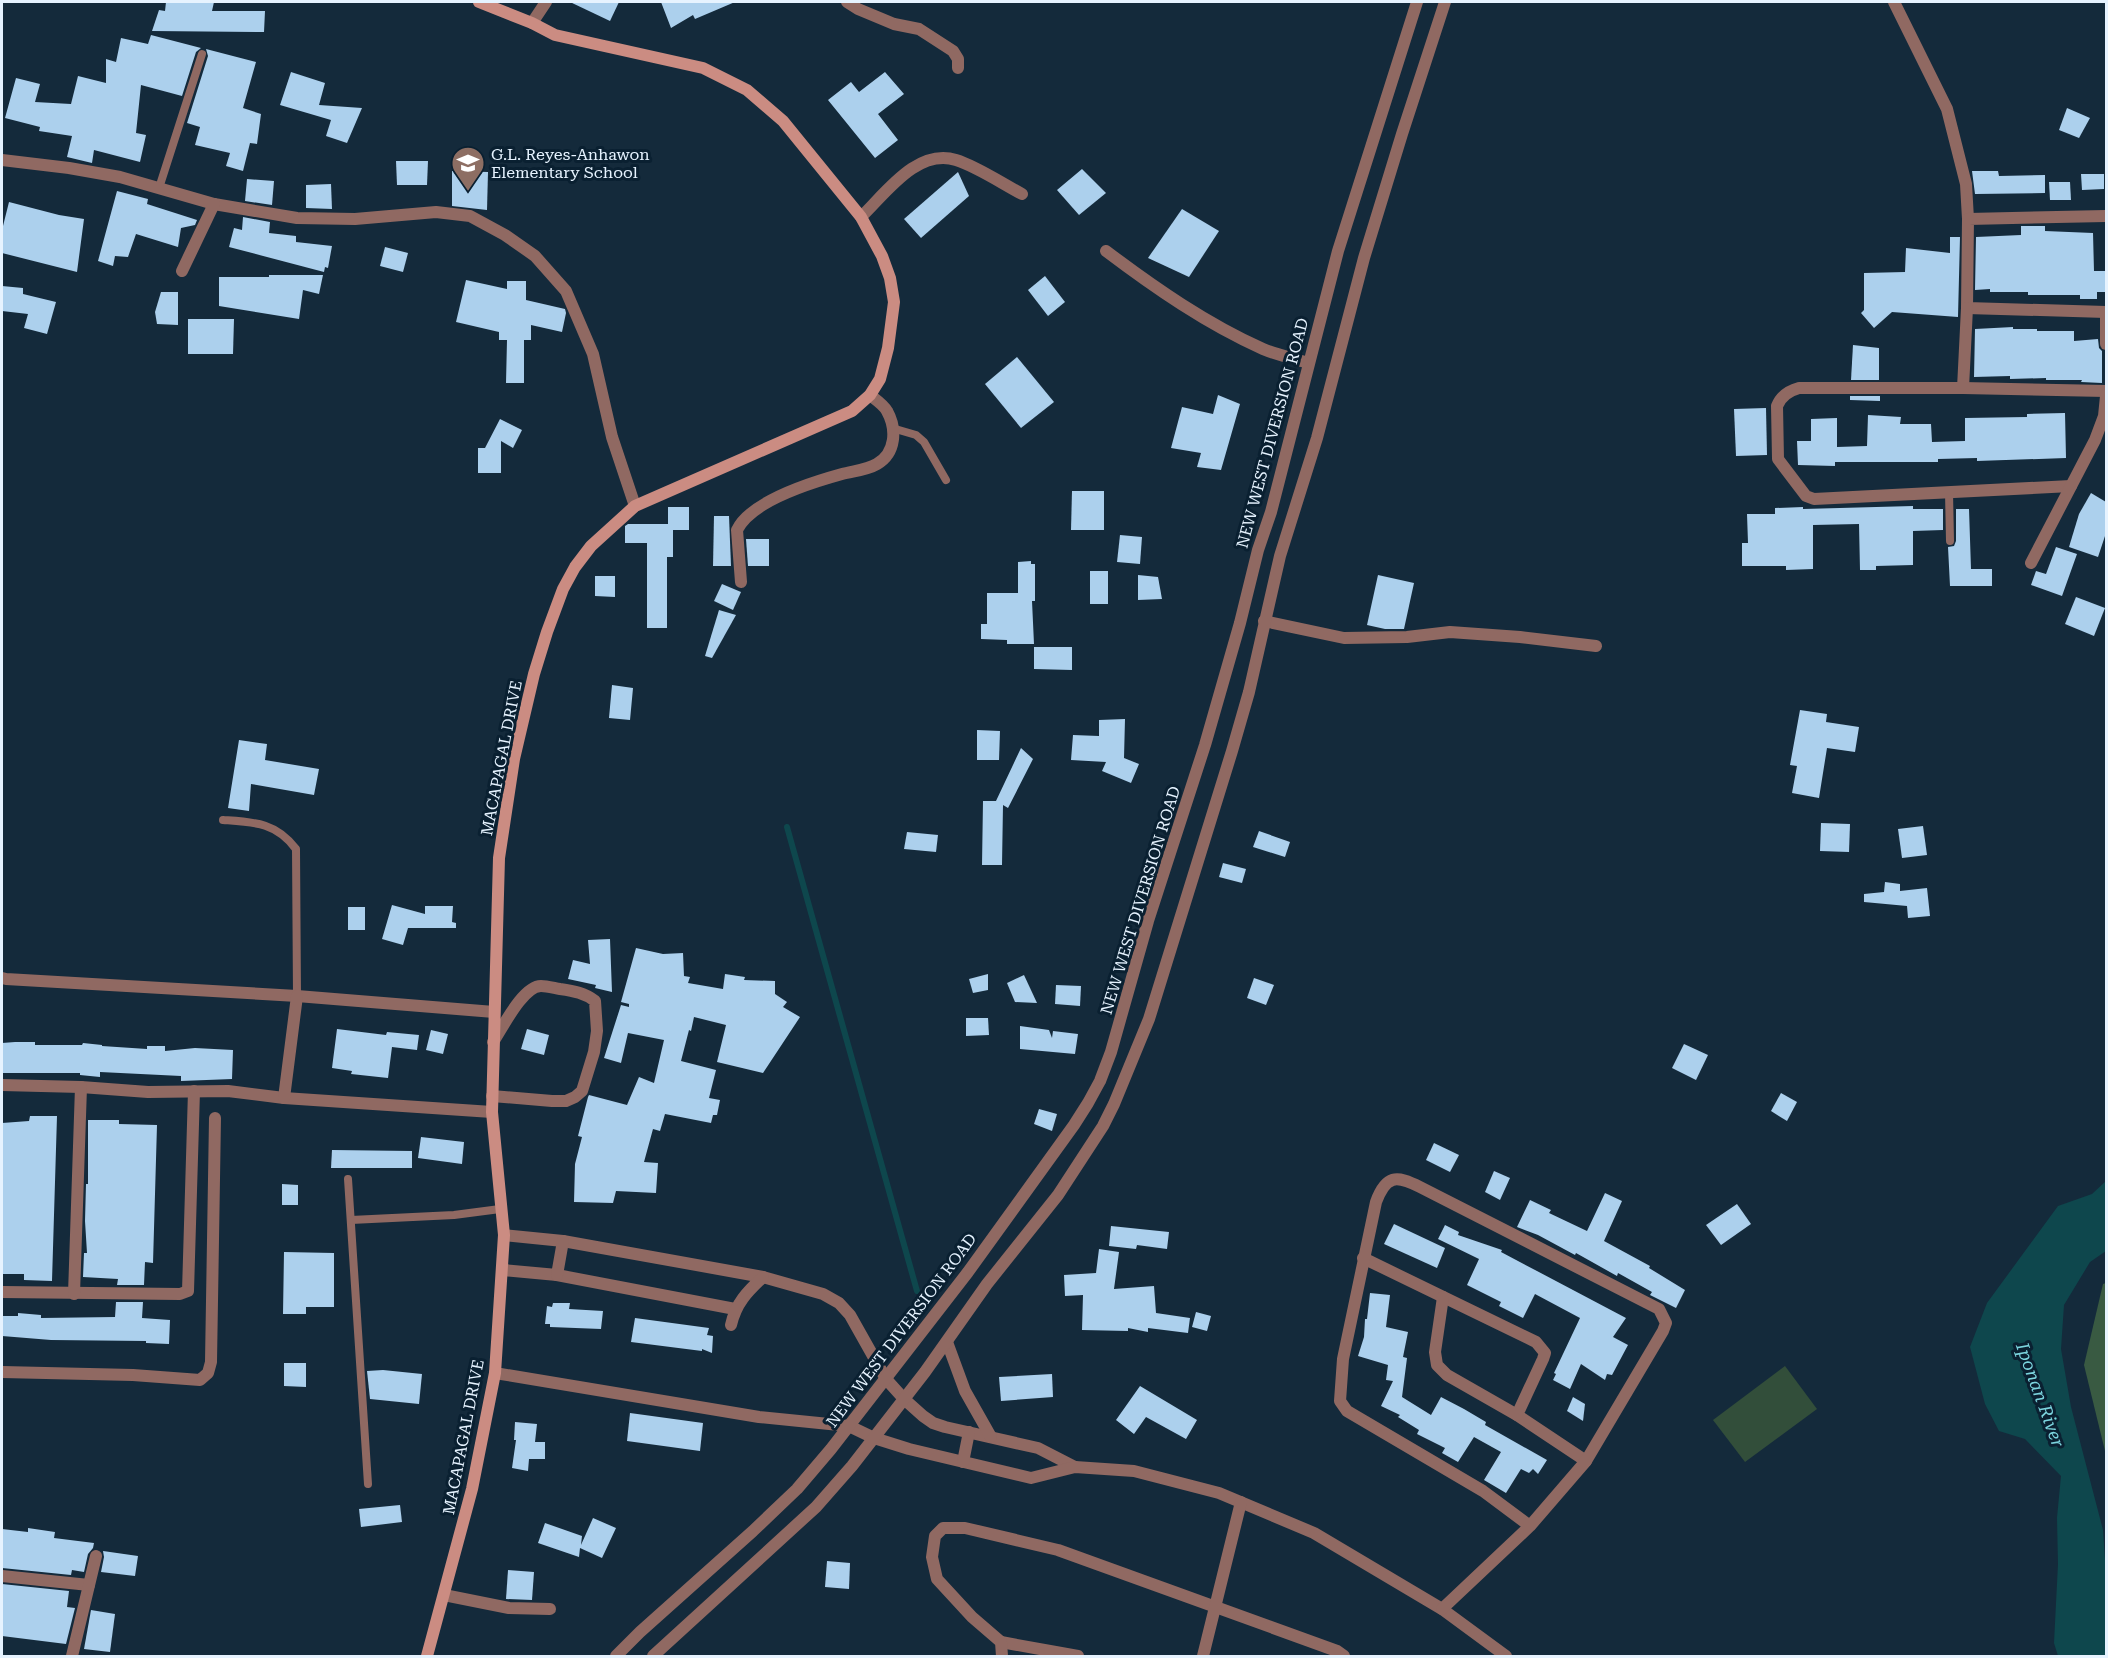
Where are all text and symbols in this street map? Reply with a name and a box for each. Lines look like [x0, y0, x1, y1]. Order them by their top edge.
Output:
school or university icon: G.L. Reyes-Anhawon Elementary School [450, 145, 486, 192]
place label: G.L. Reyes-Anhawon Elementary School [491, 145, 650, 182]
street label: NEW WEST DIVERSION ROAD [1233, 316, 1312, 550]
street label: MACAPAGAL DRIVE [477, 679, 526, 837]
street label: NEW WEST DIVERSION ROAD [1097, 784, 1184, 1017]
street label: NEW WEST DIVERSION ROAD [822, 1230, 981, 1431]
water label: Iponan River [2012, 1339, 2069, 1450]
street label: MACAPAGAL DRIVE [439, 1358, 488, 1516]

